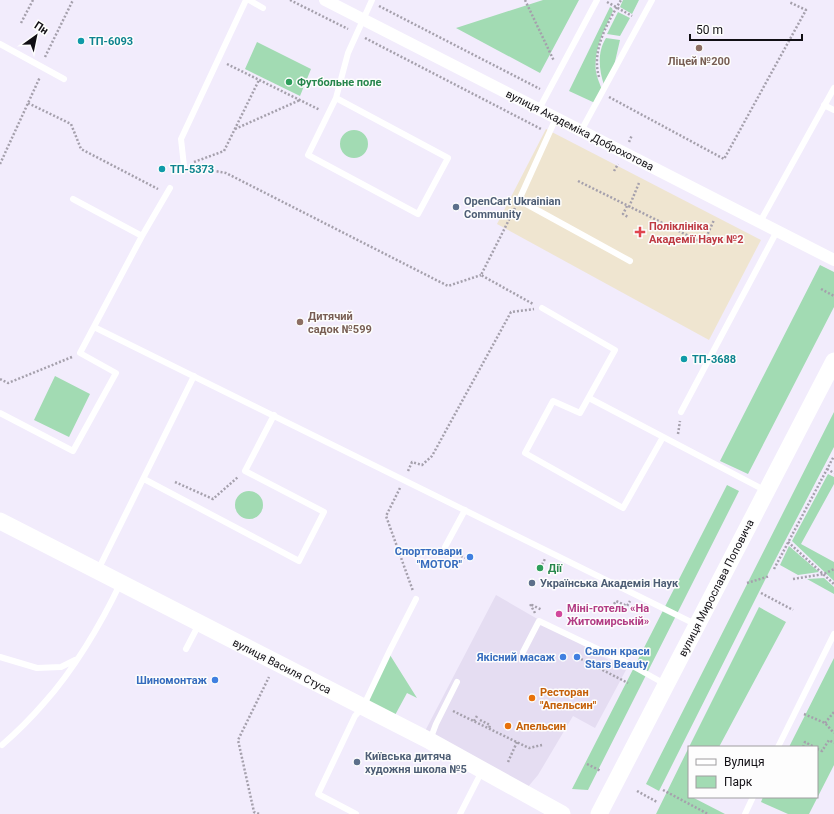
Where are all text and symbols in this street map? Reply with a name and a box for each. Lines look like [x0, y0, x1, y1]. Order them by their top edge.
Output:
north arrow [16, 16, 56, 56]
scale bar [690, 16, 802, 42]
text: Пн [32, 19, 51, 37]
text: 50 m [696, 23, 723, 37]
place label: ТП-6093 [89, 35, 133, 48]
marker: ТП-6093 [76, 36, 86, 46]
marker: Ліцей №200 [694, 43, 704, 53]
place label: Ліцей №200 [668, 55, 730, 68]
place label: Футбольне поле [297, 76, 381, 89]
marker: Футбольне поле [284, 77, 294, 87]
street label: вулиця Академіка Доброхотова [504, 87, 656, 174]
place label: ТП-5373 [170, 163, 214, 176]
marker: ТП-5373 [157, 164, 167, 174]
place label: OpenCart Ukrainian Community [464, 195, 561, 221]
marker: OpenCart Ukrainian Community [451, 202, 461, 212]
place label: Поліклініка Академії Наук №2 [649, 220, 744, 246]
marker: Поліклініка Академії Наук №2 [634, 226, 646, 238]
place label: Дитячий садок №599 [308, 310, 372, 336]
marker: Дитячий садок №599 [295, 317, 305, 327]
place label: ТП-3688 [692, 353, 736, 366]
marker: ТП-3688 [679, 354, 689, 364]
street label: вулиця Мирослава Поповича [676, 517, 757, 659]
place label: Спорттовари "MOTOR" [395, 545, 462, 571]
marker: Спорттовари "MOTOR" [465, 552, 475, 562]
place label: Дії [548, 562, 563, 575]
marker: Дії [535, 563, 545, 573]
place label: Українська Академія Наук [540, 577, 679, 590]
marker: Українська Академія Наук [527, 578, 537, 588]
place label: Міні-готель «На Житомирській» [567, 602, 650, 628]
marker: Міні-готель «На Житомирській» [554, 609, 564, 619]
street label: вулиця Василя Стуса [230, 636, 333, 697]
place label: Салон краси Stars Beauty [585, 645, 650, 671]
place label: Якісний масаж [476, 651, 556, 664]
marker: Якісний масаж [558, 652, 568, 662]
marker: Салон краси Stars Beauty [572, 652, 582, 662]
place label: Шиномонтаж [136, 674, 208, 687]
marker: Шиномонтаж [210, 675, 220, 685]
place label: Ресторан "Апельсин" [540, 686, 597, 712]
marker: Ресторан "Апельсин" [527, 693, 537, 703]
place label: Апельсин [516, 720, 566, 733]
marker: Апельсин [503, 721, 513, 731]
legend [688, 746, 818, 798]
place label: Київська дитяча художня школа №5 [365, 750, 467, 776]
text: Вулиця [724, 755, 765, 769]
marker: Київська дитяча художня школа №5 [352, 757, 362, 767]
text: Парк [724, 775, 753, 789]

